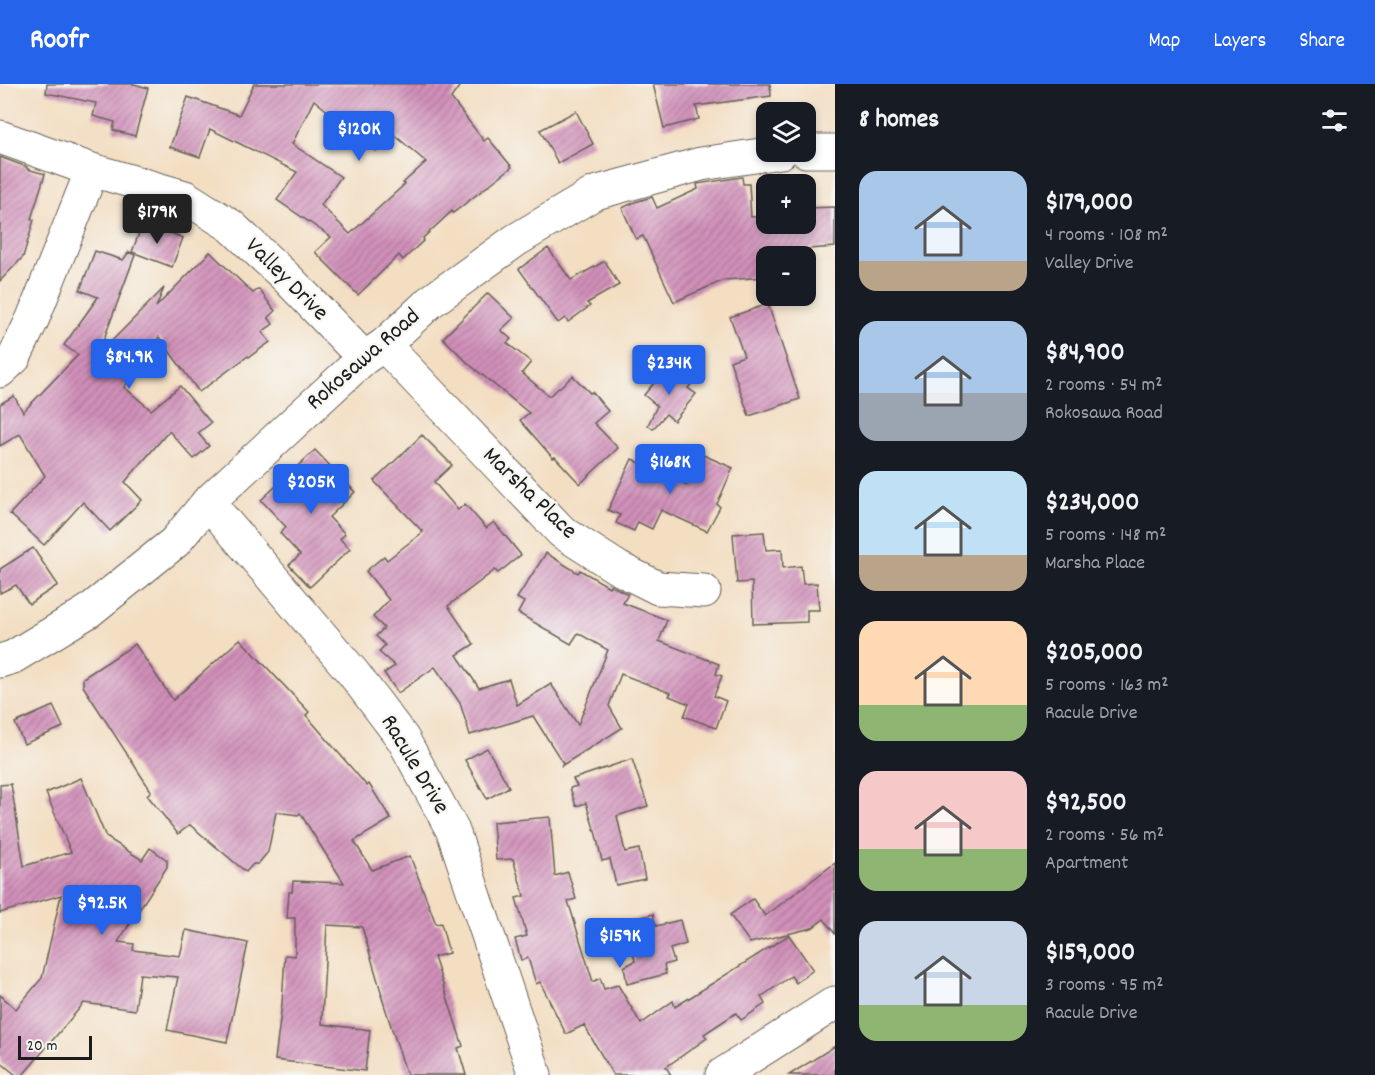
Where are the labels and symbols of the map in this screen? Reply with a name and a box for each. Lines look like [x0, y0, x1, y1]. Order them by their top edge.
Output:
pin: $120K [317, 111, 401, 162]
pin: $179K [115, 194, 199, 245]
street label: Valley Drive [236, 230, 336, 330]
street label: Rokosawa Road [300, 301, 428, 419]
pin: $84.9K [80, 339, 178, 390]
pin: $234K [627, 345, 711, 396]
street label: Marsha Place [474, 440, 584, 548]
pin: $168K [628, 444, 712, 495]
pin: $205K [269, 464, 353, 515]
street label: Racule Drive [371, 709, 457, 821]
pin: $92.5K [53, 885, 151, 936]
pin: $159K [578, 918, 662, 969]
scale bar [18, 1033, 92, 1060]

